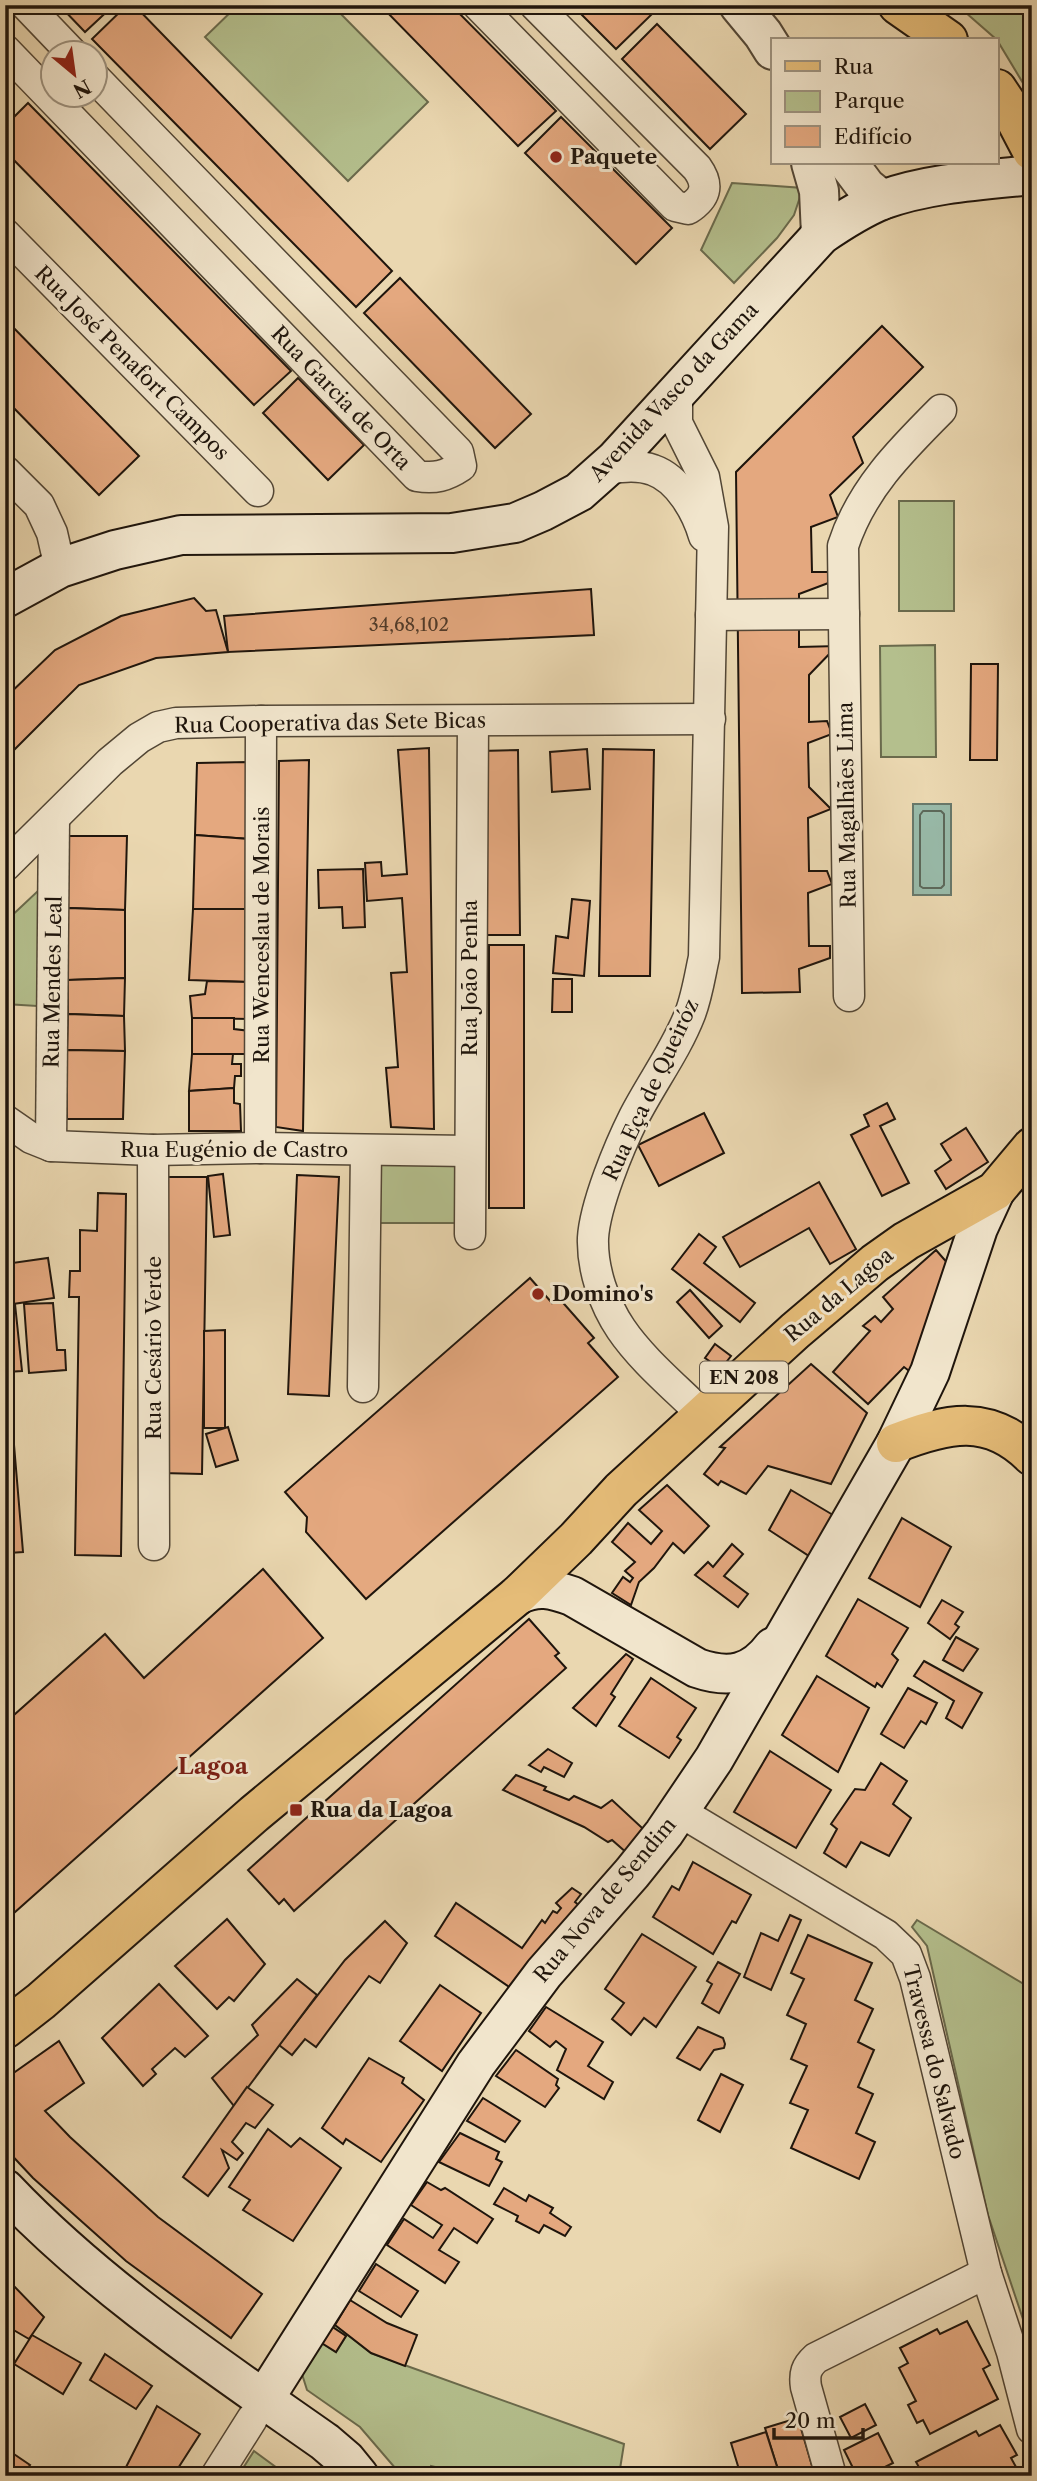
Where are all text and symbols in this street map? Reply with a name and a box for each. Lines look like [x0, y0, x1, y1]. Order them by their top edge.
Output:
north arrow [38, 38, 108, 108]
legend [771, 38, 998, 164]
text: Rua [834, 54, 874, 79]
text: N [69, 74, 95, 102]
text: Parque [834, 88, 905, 113]
text: Edifício [834, 124, 912, 149]
place label: Paquete [570, 144, 657, 169]
marker: Paquete [548, 149, 564, 165]
street label: Rua José Penafort Campos [30, 260, 235, 465]
street label: Avenida Vasco da Gama [583, 296, 764, 487]
street label: Rua Garcia de Orta [266, 321, 417, 475]
house number: 34,68,102 [369, 614, 449, 636]
street label: Rua Magalhães Lima [832, 701, 861, 909]
street label: Rua Cooperativa das Sete Bicas [174, 707, 486, 738]
street label: Rua Wenceslau de Morais [249, 807, 274, 1063]
street label: Rua Mendes Leal [38, 896, 67, 1068]
street label: Rua João Penha [457, 899, 482, 1056]
street label: Rua Eça de Queiróz [597, 995, 704, 1185]
street label: Rua Eugénio de Castro [120, 1137, 348, 1162]
street label: Rua da Lagoa [779, 1241, 899, 1347]
street label: Rua Cesário Verde [141, 1256, 166, 1440]
place label: Domino's [552, 1281, 654, 1306]
marker: Domino's [530, 1286, 546, 1302]
road number: EN 208 [700, 1362, 788, 1392]
district label: Lagoa [178, 1752, 249, 1780]
place label: Rua da Lagoa [310, 1797, 453, 1822]
marker: Rua da Lagoa [288, 1802, 304, 1818]
street label: Rua Nova de Sendim [528, 1812, 681, 1987]
street label: Travessa do Salvado [898, 1962, 971, 2162]
scale bar [774, 2397, 864, 2441]
text: 20 m [785, 2408, 836, 2433]

